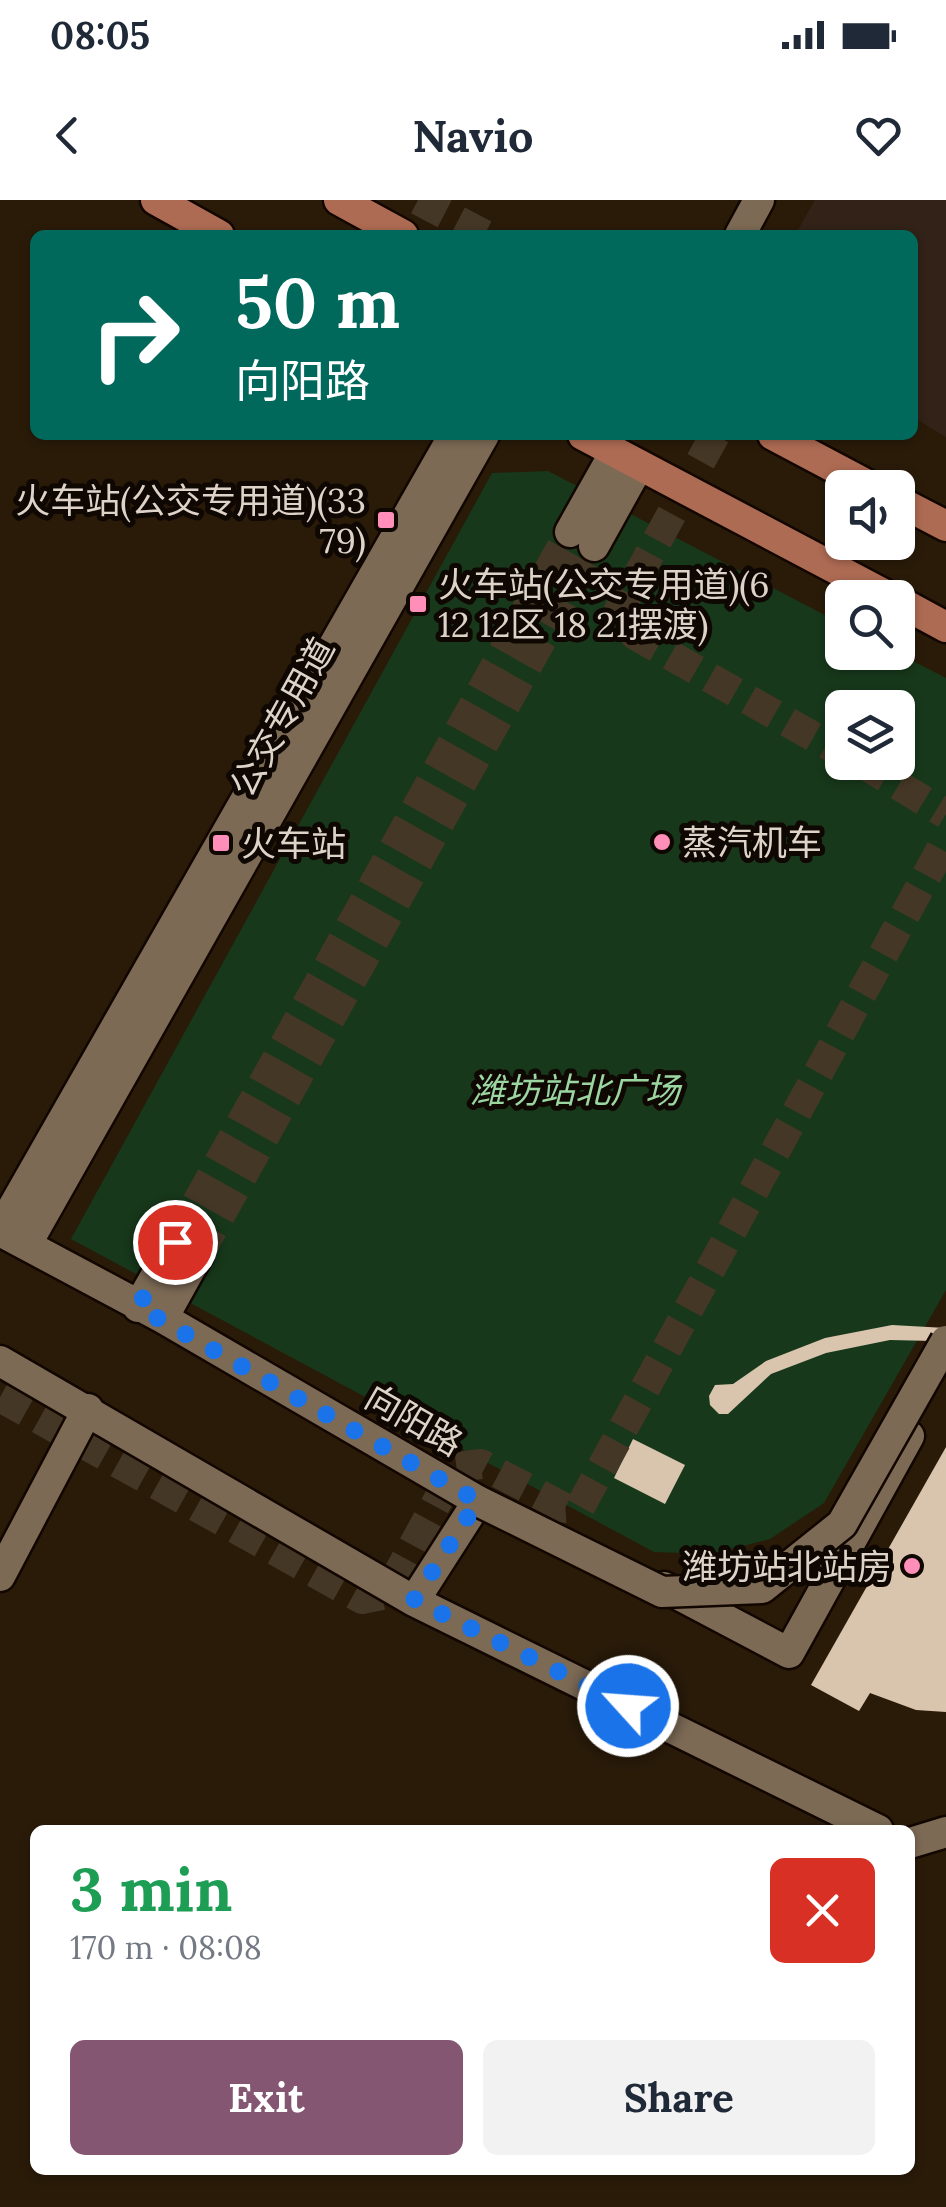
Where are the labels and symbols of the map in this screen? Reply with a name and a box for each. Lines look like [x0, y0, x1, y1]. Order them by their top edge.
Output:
place label: 火车站(公交专用道)(33 79) [15, 478, 366, 563]
marker: 火车站(公交专用道)(33 79) [375, 509, 397, 531]
place label: 火车站(公交专用道)(6 12 12区 18 21摆渡) [438, 562, 770, 647]
marker: 火车站(公交专用道)(6 12 12区 18 21摆渡) [407, 593, 429, 615]
street label: 公交专用道 [220, 630, 344, 804]
place label: 蒸汽机车 [682, 820, 822, 865]
place label: 火车站 [241, 821, 346, 866]
marker: 蒸汽机车 [651, 831, 673, 853]
marker: 火车站 [210, 832, 232, 854]
park label: 潍坊站北广场 [470, 1068, 683, 1113]
pin [133, 1200, 218, 1285]
street label: 向阳路 [357, 1374, 471, 1466]
place label: 潍坊站北站房 [682, 1544, 892, 1589]
marker: 潍坊站北站房 [901, 1555, 923, 1577]
position arrow [576, 1654, 680, 1758]

